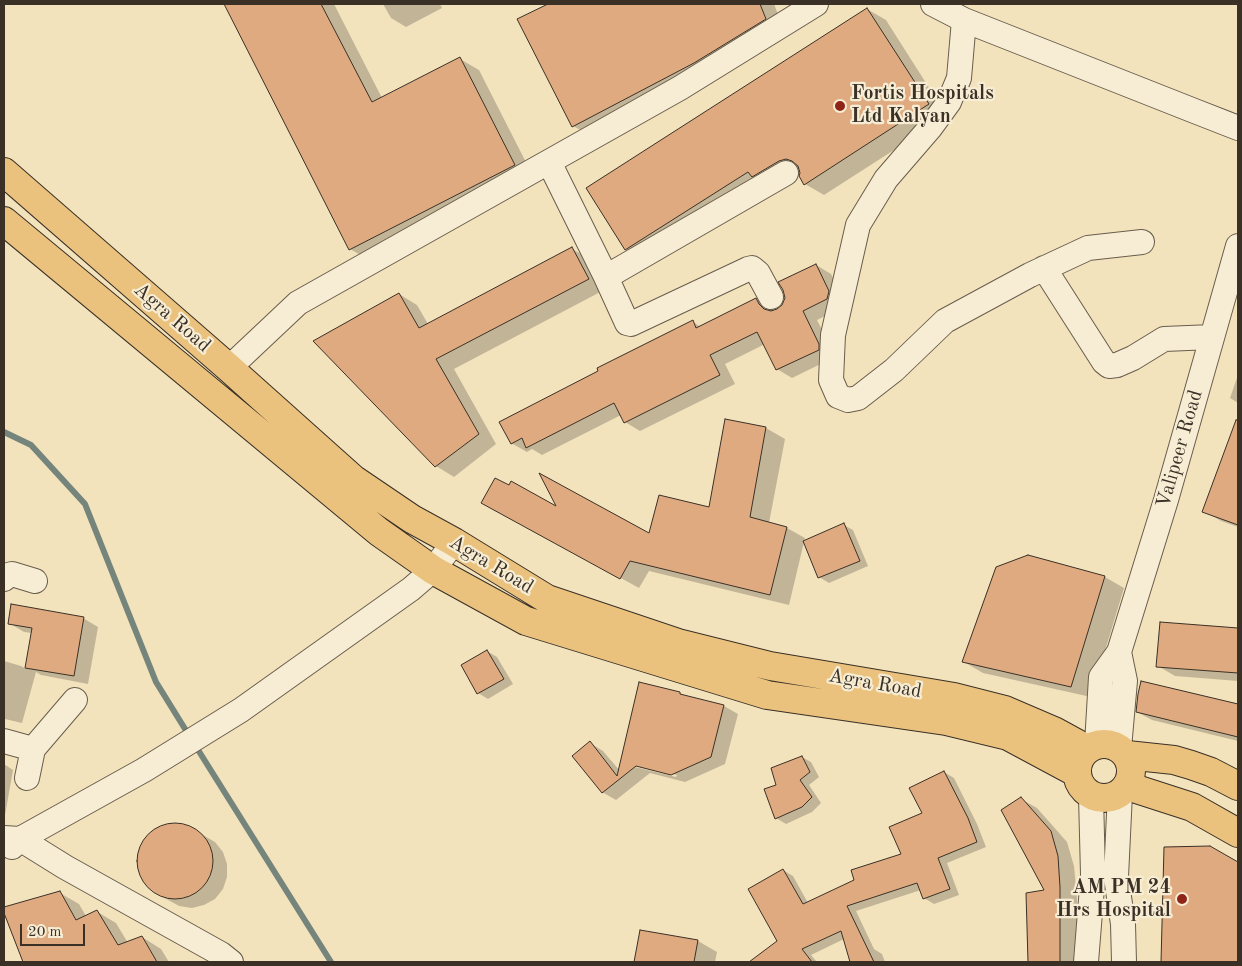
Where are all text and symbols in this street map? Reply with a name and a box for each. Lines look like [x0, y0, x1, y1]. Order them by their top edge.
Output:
place label: Fortis Hospitals Ltd Kalyan [851, 82, 994, 129]
marker: Fortis Hospitals Ltd Kalyan [833, 99, 847, 113]
street label: Agra Road [129, 278, 215, 358]
street label: Valipeer Road [1152, 387, 1208, 511]
street label: Agra Road [444, 530, 538, 600]
street label: Agra Road [826, 664, 924, 704]
place label: AM PM 24 Hrs Hospital [1056, 876, 1171, 923]
marker: AM PM 24 Hrs Hospital [1175, 892, 1189, 906]
scale bar [22, 914, 88, 946]
text: 20 m [28, 925, 62, 940]

